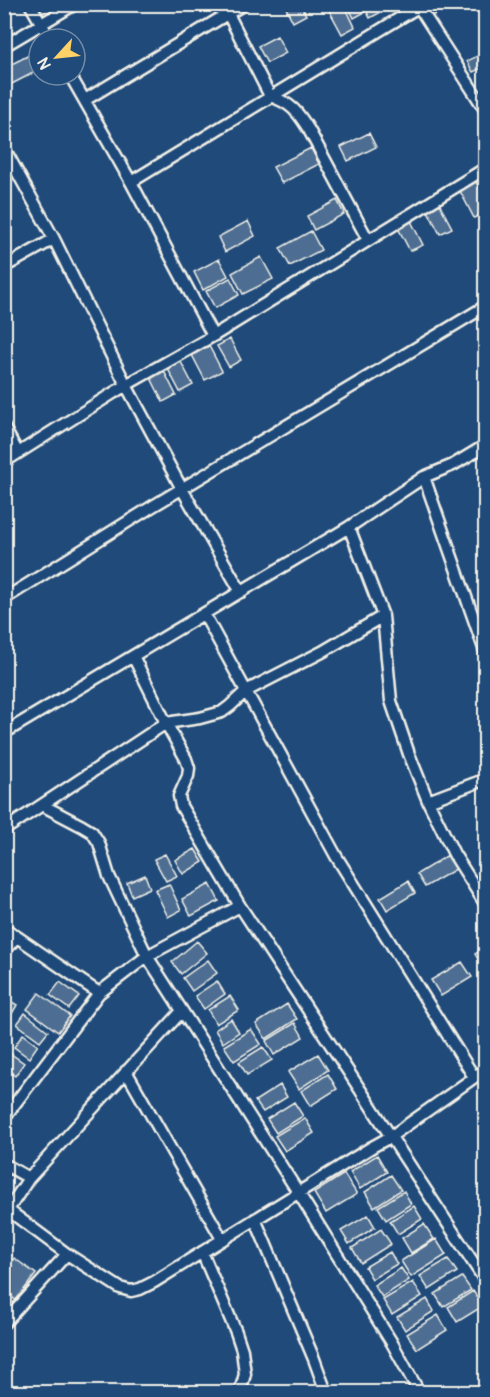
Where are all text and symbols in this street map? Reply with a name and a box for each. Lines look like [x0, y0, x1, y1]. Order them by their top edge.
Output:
north arrow [27, 27, 87, 87]
text: N [33, 54, 56, 73]

